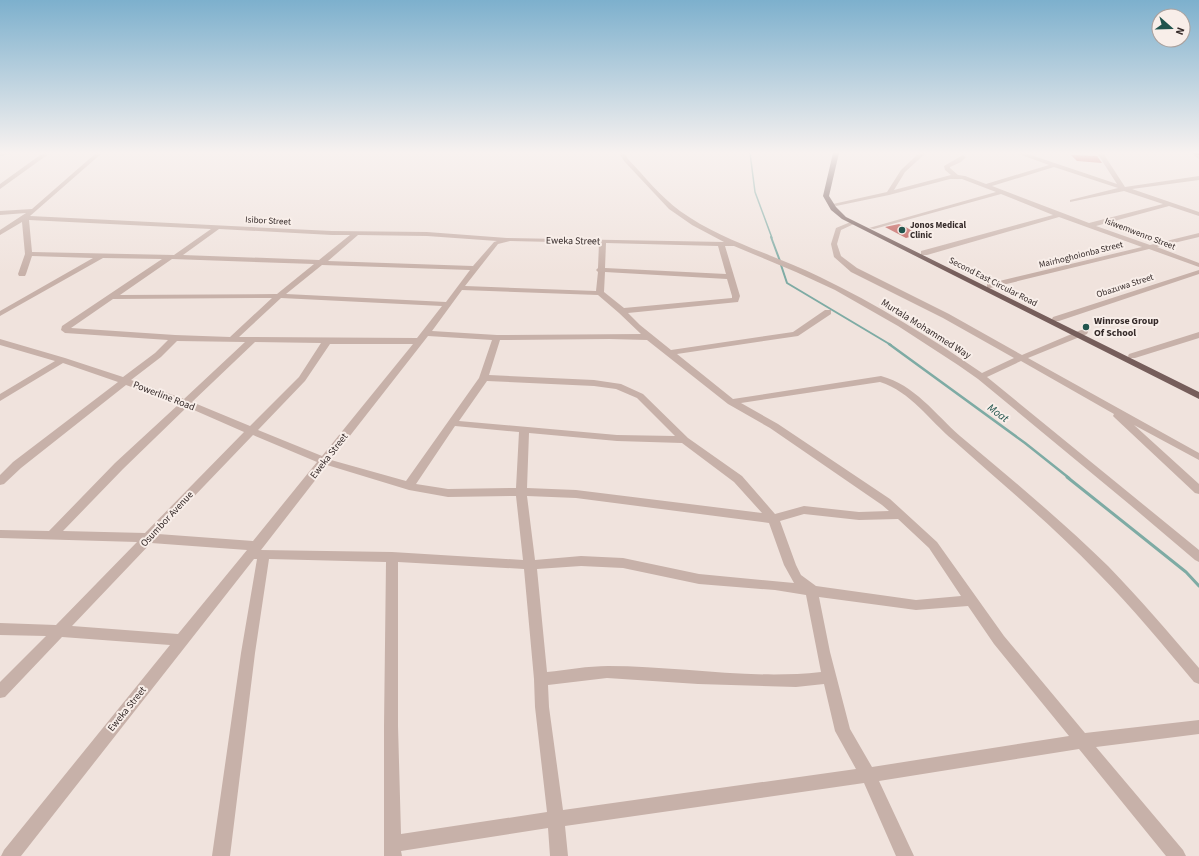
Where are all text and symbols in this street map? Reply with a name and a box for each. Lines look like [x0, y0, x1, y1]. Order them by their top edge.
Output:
north arrow [1151, 8, 1191, 48]
text: N [1172, 25, 1188, 37]
street label: Isibor Street [245, 213, 291, 229]
street label: Isiwemwenro Street [1103, 215, 1177, 253]
place label: Jonos Medical Clinic [910, 219, 966, 242]
marker: Jonos Medical Clinic [897, 225, 907, 235]
street label: Eweka Street [546, 234, 601, 248]
street label: Mairhoghoionba Street [1038, 238, 1124, 272]
street label: Second East Circular Road [946, 254, 1040, 310]
street label: Obazuwa Street [1095, 271, 1155, 301]
street label: Murtala Mohammed Way [878, 296, 974, 363]
place label: Winrose Group Of School [1094, 314, 1159, 340]
marker: Winrose Group Of School [1081, 322, 1091, 332]
street label: Powerline Road [131, 378, 197, 414]
water label: Moat [984, 400, 1012, 426]
street label: Eweka Street [307, 430, 352, 482]
street label: Osumbor Avenue [137, 488, 197, 550]
street label: Eweka Street [104, 683, 150, 735]

